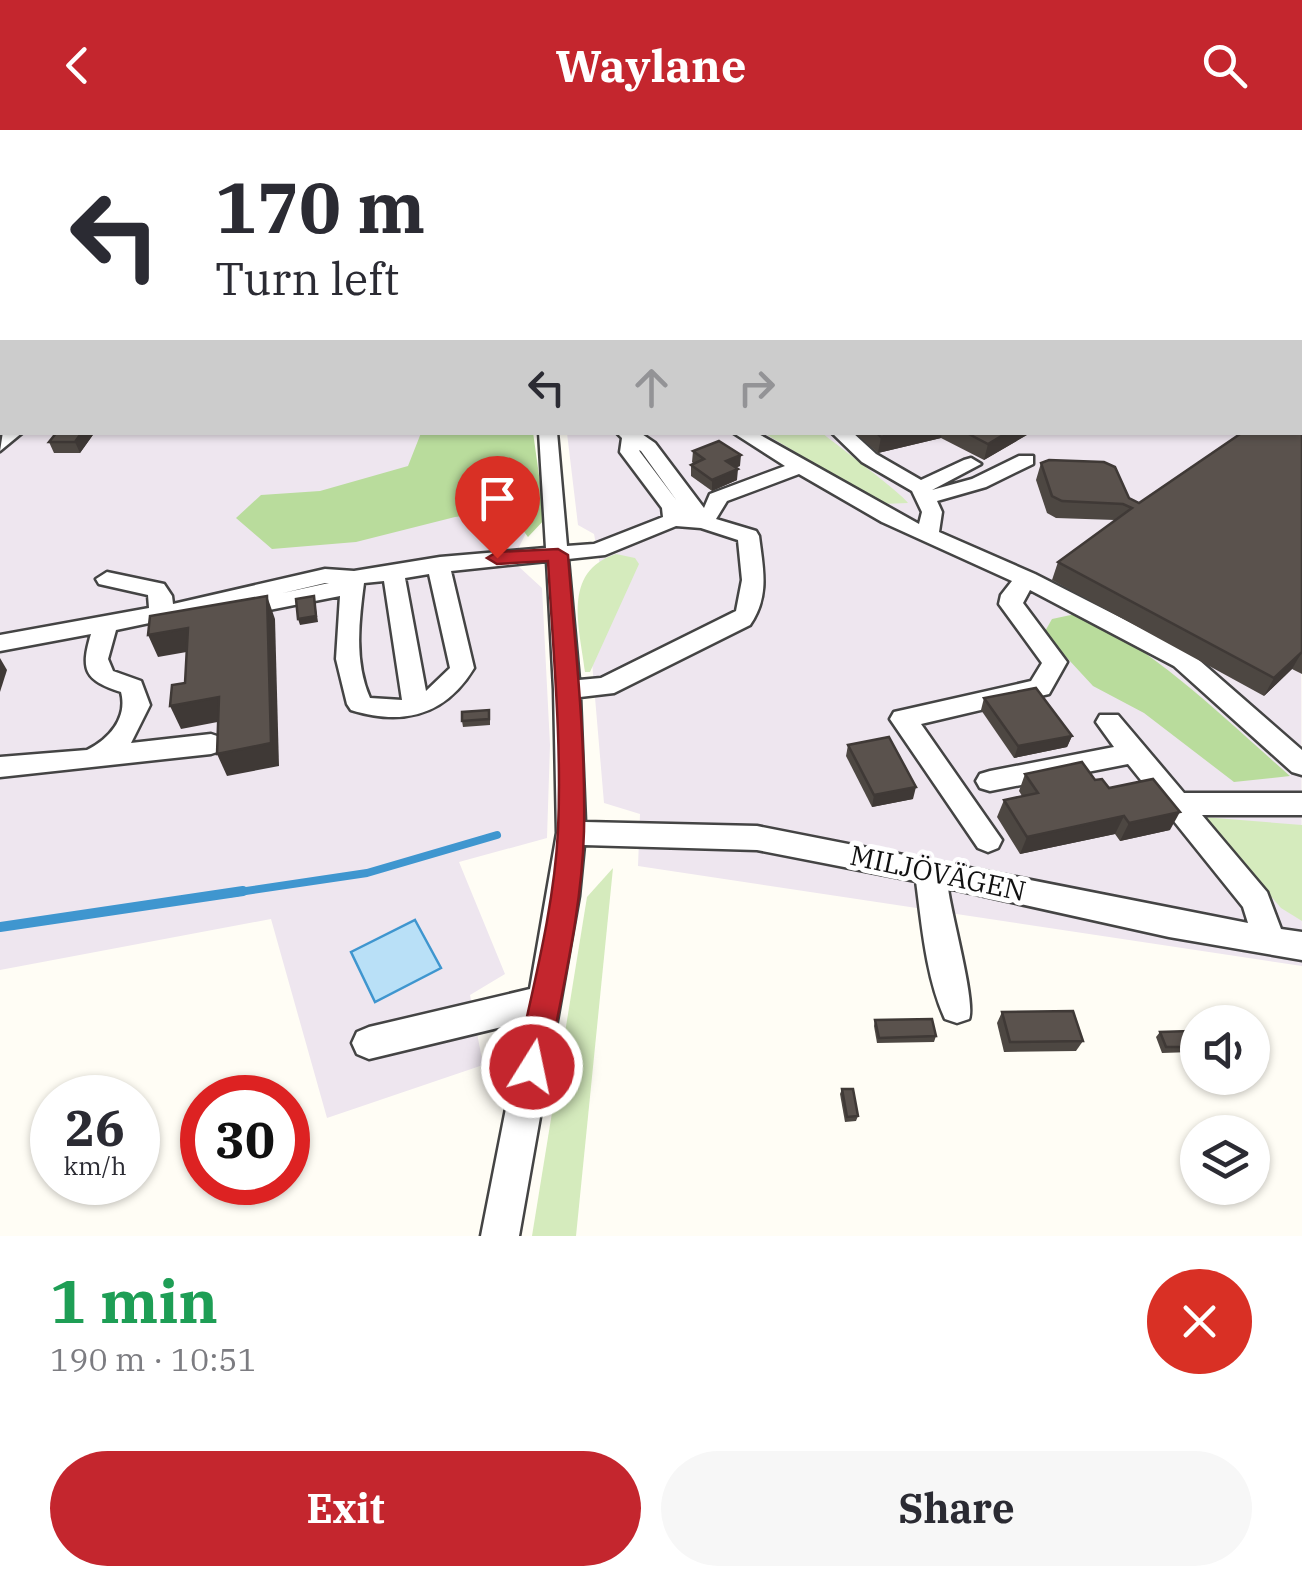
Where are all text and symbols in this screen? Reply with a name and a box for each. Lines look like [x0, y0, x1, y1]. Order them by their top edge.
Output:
text: Waylane [556, 36, 746, 94]
icon: back [50, 38, 105, 93]
icon: search [1197, 38, 1252, 93]
text: 170 m [215, 161, 425, 252]
icon: left [50, 170, 180, 300]
text: Turn left [215, 249, 399, 307]
icon: left [519, 360, 574, 415]
icon: ahead [624, 360, 679, 415]
icon: right [729, 360, 784, 415]
pin [455, 456, 540, 559]
icon: arrive [470, 471, 525, 526]
street label: MILJÖVÄGEN [847, 836, 1029, 909]
map controls [1180, 1005, 1270, 1205]
button: sound [1180, 1005, 1270, 1095]
position arrow [480, 1015, 584, 1119]
speed limit sign: 30 [180, 1075, 310, 1205]
text: 26 [65, 1095, 125, 1160]
button: layers [1180, 1115, 1270, 1205]
text: km/h [63, 1149, 127, 1182]
text: 1 min [50, 1261, 218, 1340]
button: close [1147, 1269, 1252, 1374]
text: 190 m · 10:51 [50, 1338, 257, 1380]
button: Exit [50, 1451, 641, 1566]
button: Share [661, 1451, 1252, 1566]

